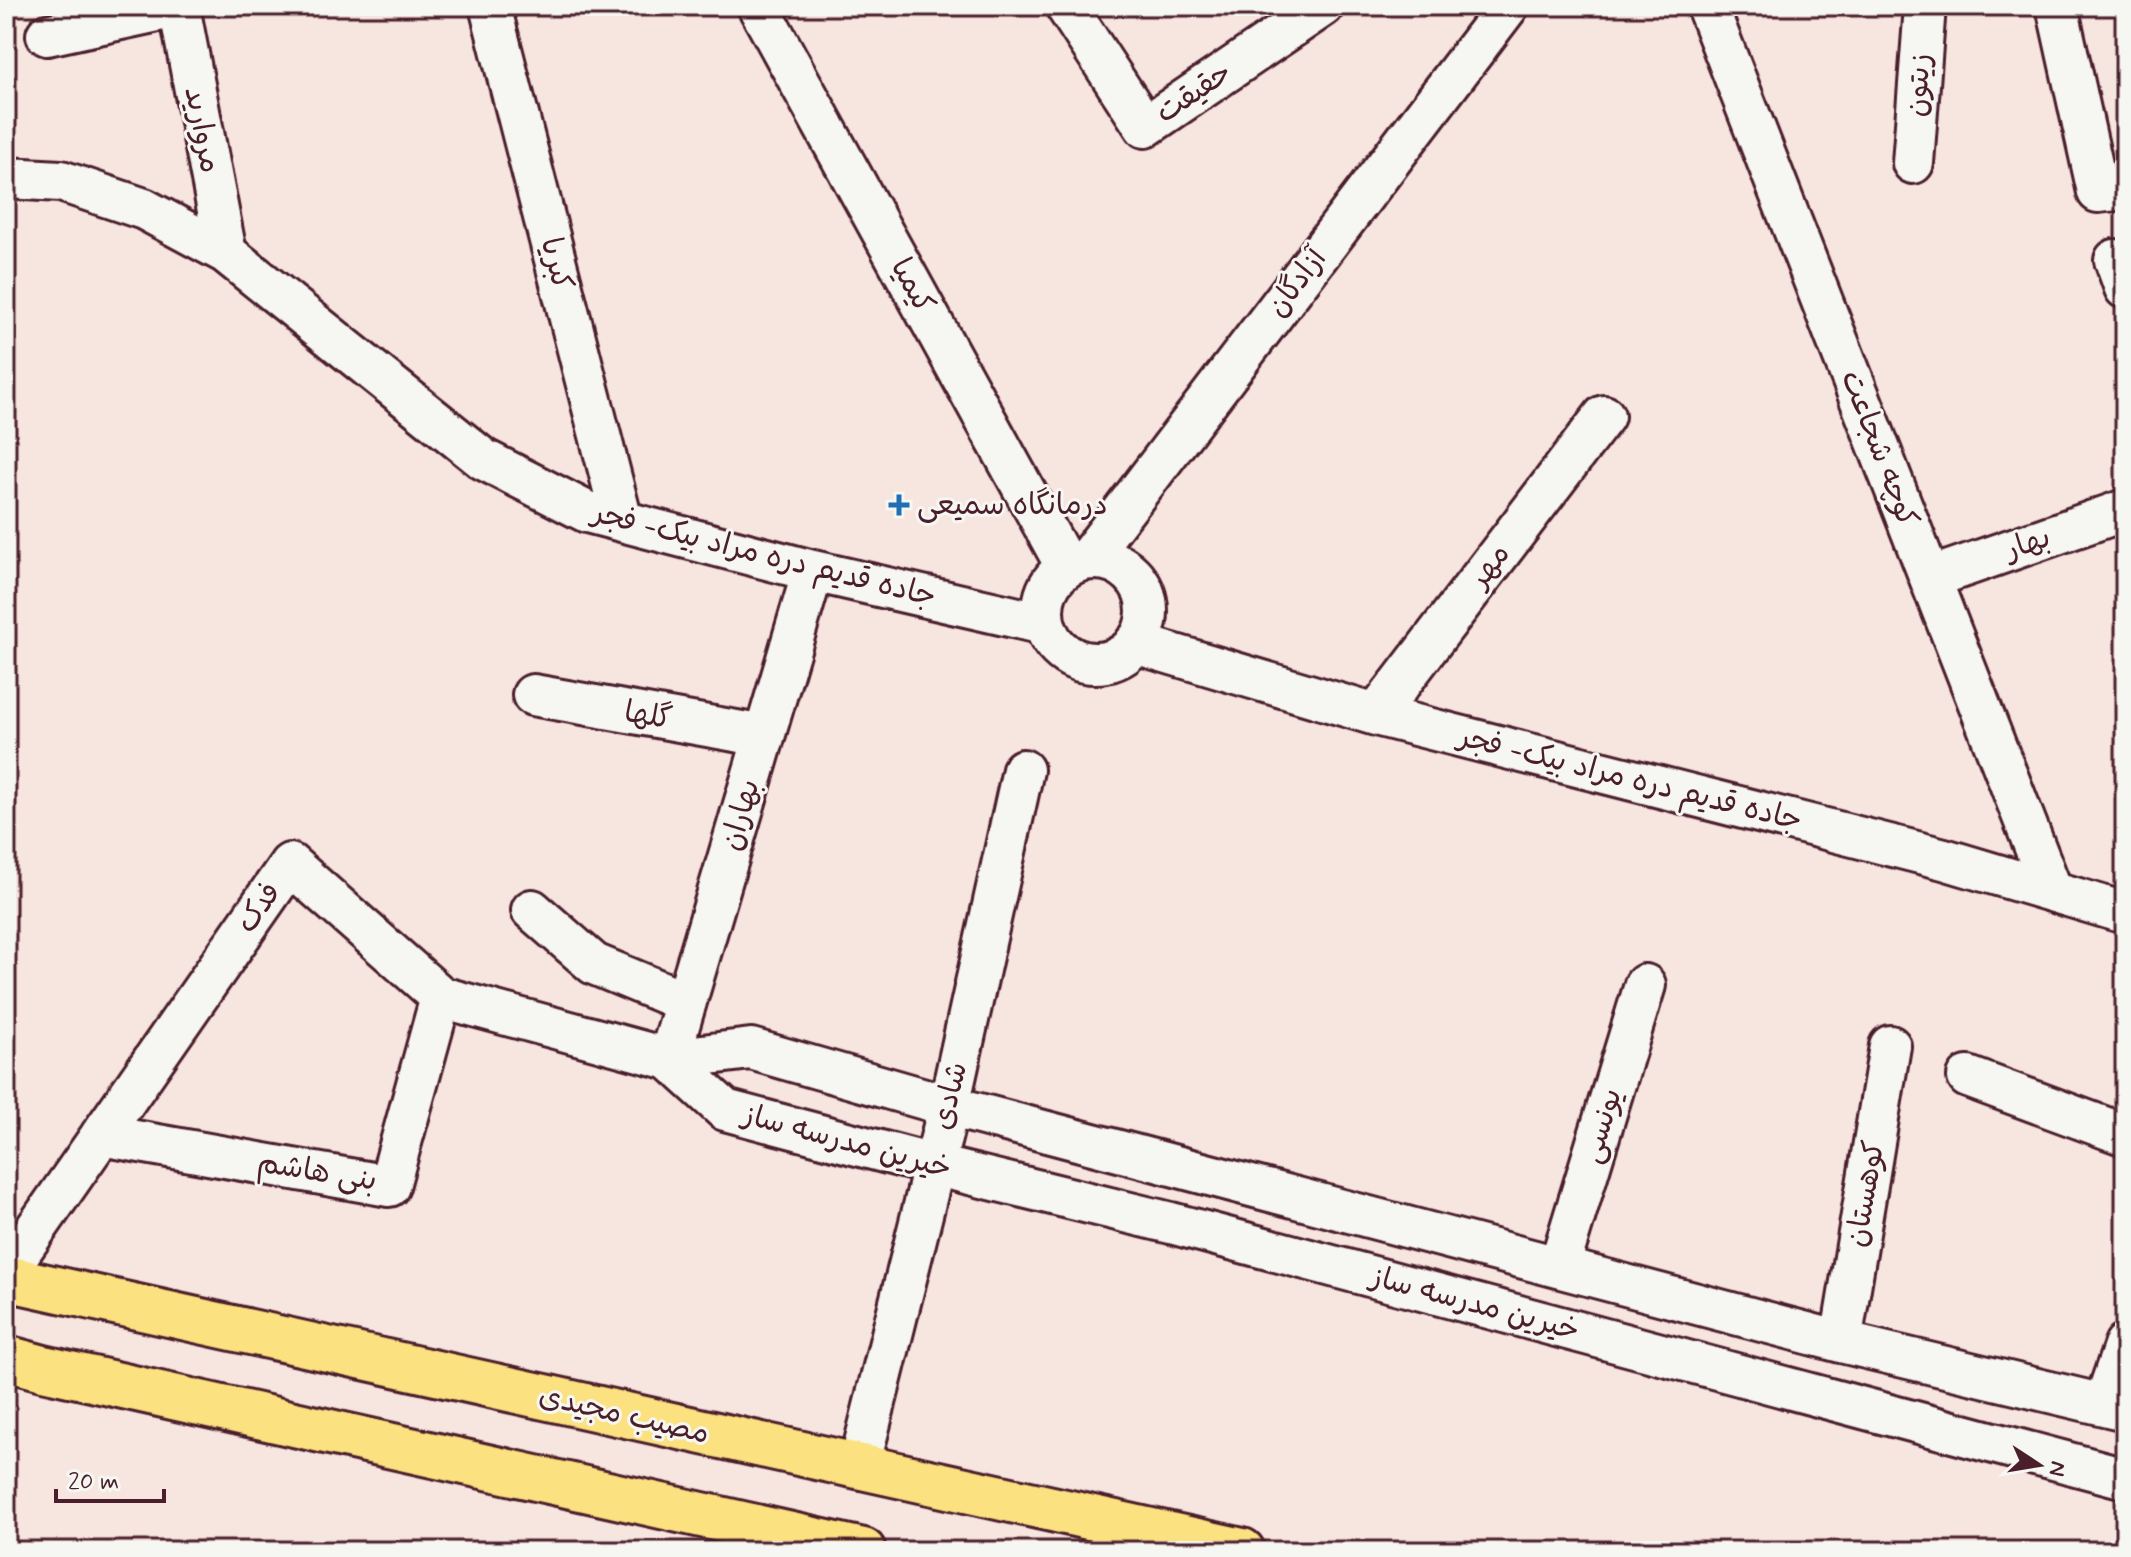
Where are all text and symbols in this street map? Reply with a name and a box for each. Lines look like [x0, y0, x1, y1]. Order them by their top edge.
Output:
street label: زیتون [1897, 52, 1941, 118]
street label: حقیقت [1148, 53, 1240, 133]
street label: مروارید [175, 83, 229, 177]
street label: کبریا [531, 233, 581, 295]
street label: آزادگان [1258, 239, 1337, 325]
street label: کیمیا [881, 251, 943, 321]
street label: کوچه شجاعت [1831, 365, 1927, 533]
place label: درمانگاه سمیعی [917, 486, 1108, 525]
street label: جاده قدیم دره مراد بیک- فجر [585, 493, 940, 619]
marker: درمانگاه سمیعی [888, 494, 910, 516]
street label: بهار [1997, 518, 2056, 571]
street label: مهر [1459, 536, 1519, 598]
street label: گلها [621, 693, 675, 739]
street label: جاده قدیم دره مراد بیک- فجر [1451, 717, 1806, 843]
street label: بهاران [712, 775, 770, 855]
street label: فدک [228, 875, 290, 941]
street label: شادی [923, 1058, 977, 1134]
street label: یونسی [1572, 1084, 1632, 1168]
street label: خیرین مدرسه ساز [735, 1095, 956, 1189]
street label: کوهستان [1837, 1138, 1895, 1250]
street label: بنی هاشم [254, 1143, 379, 1202]
street label: خیرین مدرسه ساز [1363, 1257, 1584, 1351]
street label: مصیب مجیدی [535, 1376, 713, 1454]
north arrow [1999, 1425, 2079, 1505]
scale bar [56, 1453, 164, 1503]
text: N [2041, 1459, 2072, 1479]
text: 20 m [68, 1467, 119, 1498]

